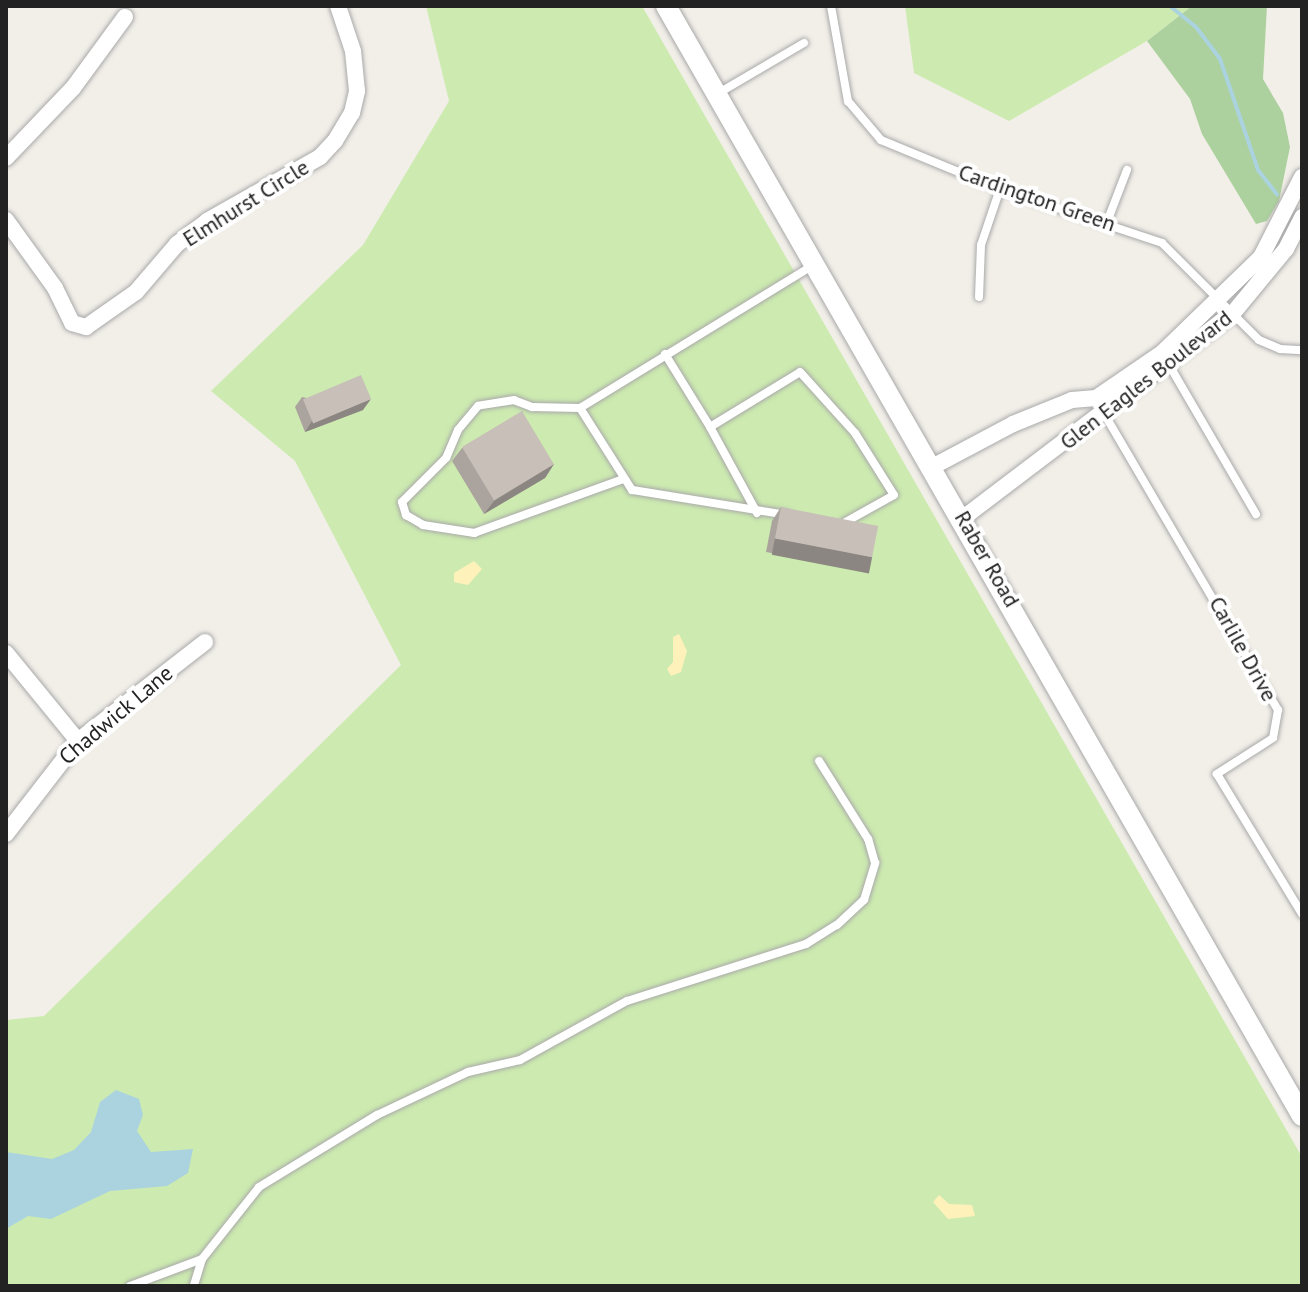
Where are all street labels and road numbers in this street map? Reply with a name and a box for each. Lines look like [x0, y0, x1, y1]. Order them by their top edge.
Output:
street label: Elmhurst Circle [178, 154, 314, 252]
street label: Cardington Green [955, 159, 1119, 237]
street label: Glen Eagles Boulevard [1055, 305, 1237, 455]
street label: Raber Road [949, 506, 1025, 612]
street label: Carlile Drive [1203, 592, 1283, 706]
street label: Chadwick Lane [54, 660, 178, 770]

